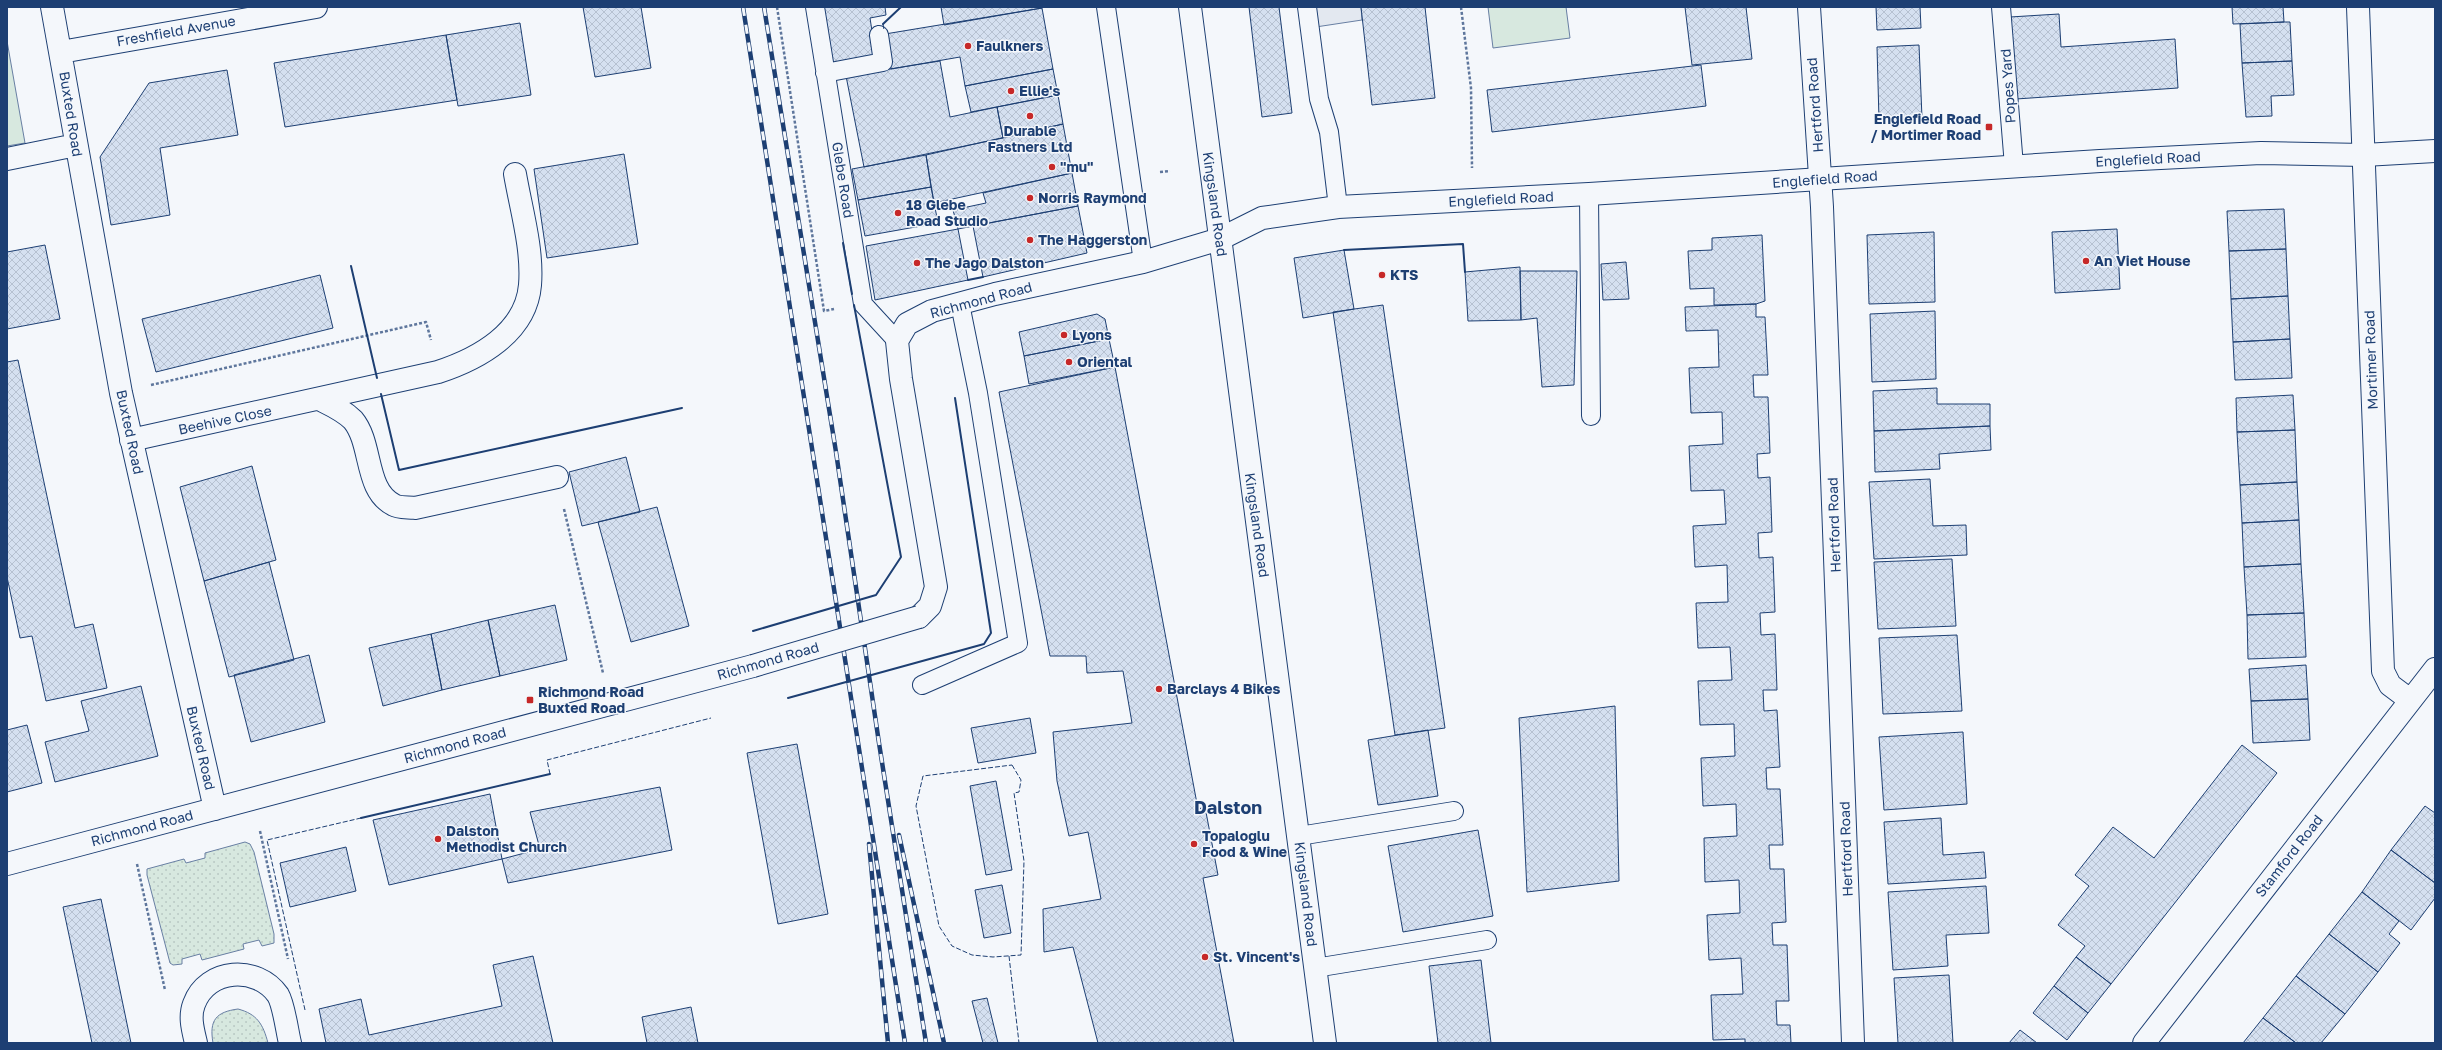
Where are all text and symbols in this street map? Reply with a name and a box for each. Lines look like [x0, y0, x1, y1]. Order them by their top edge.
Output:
street label: Freshfield Avenue [115, 12, 237, 49]
place label: Faulkners [976, 37, 1043, 54]
marker: Faulkners [963, 41, 973, 51]
street label: Popes Yard [1996, 48, 2019, 124]
street label: Hertford Road [1803, 57, 1826, 153]
street label: Buxted Road [56, 70, 87, 158]
place label: Ellie's [1019, 82, 1060, 99]
marker: Ellie's [1006, 86, 1016, 96]
place label: Englefield Road / Mortimer Road [1871, 110, 1981, 143]
marker: Durable Fastners Ltd [1025, 111, 1035, 121]
place label: Durable Fastners Ltd [988, 122, 1072, 155]
marker: Englefield Road / Mortimer Road [1984, 122, 1994, 132]
street label: Glebe Road [829, 141, 858, 219]
street label: Englefield Road [2095, 147, 2201, 170]
street label: Kingsland Road [1200, 151, 1231, 257]
place label: "mu" [1060, 158, 1093, 175]
marker: "mu" [1047, 162, 1057, 172]
street label: Englefield Road [1772, 166, 1878, 191]
street label: Englefield Road [1448, 187, 1554, 210]
place label: Norris Raymond [1038, 189, 1147, 206]
marker: Norris Raymond [1025, 193, 1035, 203]
place label: 18 Glebe Road Studio [906, 196, 988, 229]
marker: 18 Glebe Road Studio [893, 208, 903, 218]
place label: The Haggerston [1038, 231, 1147, 248]
marker: The Haggerston [1025, 235, 1035, 245]
place label: An Viet House [2094, 252, 2190, 269]
place label: The Jago Dalston [925, 254, 1044, 271]
marker: An Viet House [2081, 256, 2091, 266]
marker: The Jago Dalston [912, 258, 922, 268]
place label: KTS [1390, 266, 1419, 283]
marker: KTS [1377, 270, 1387, 280]
street label: Richmond Road [928, 278, 1034, 321]
street label: Mortimer Road [2360, 310, 2381, 410]
place label: Lyons [1072, 326, 1112, 343]
marker: Lyons [1059, 330, 1069, 340]
place label: Oriental [1077, 353, 1133, 370]
marker: Oriental [1064, 357, 1074, 367]
street label: Buxted Road [113, 388, 148, 476]
street label: Beehive Close [177, 401, 273, 438]
street label: Kingsland Road [1242, 472, 1273, 578]
street label: Hertford Road [1823, 477, 1844, 573]
street label: Richmond Road [715, 638, 821, 683]
place label: Barclays 4 Bikes [1167, 680, 1281, 697]
place label: Richmond Road Buxted Road [538, 683, 644, 716]
marker: Barclays 4 Bikes [1154, 684, 1164, 694]
marker: Richmond Road Buxted Road [525, 695, 535, 705]
street label: Buxted Road [184, 704, 219, 792]
street label: Richmond Road [402, 723, 508, 766]
district label: Dalston [1194, 796, 1262, 818]
street label: Hertford Road [1835, 801, 1856, 897]
street label: Richmond Road [89, 806, 195, 849]
street label: Stamford Road [2251, 811, 2326, 900]
place label: Dalston Methodist Church [446, 822, 567, 855]
place label: Topaloglu Food & Wine [1202, 827, 1287, 860]
marker: Dalston Methodist Church [433, 834, 443, 844]
marker: Topaloglu Food & Wine [1189, 839, 1199, 849]
street label: Kingsland Road [1292, 841, 1321, 947]
place label: St. Vincent's [1213, 948, 1300, 965]
marker: St. Vincent's [1200, 952, 1210, 962]

